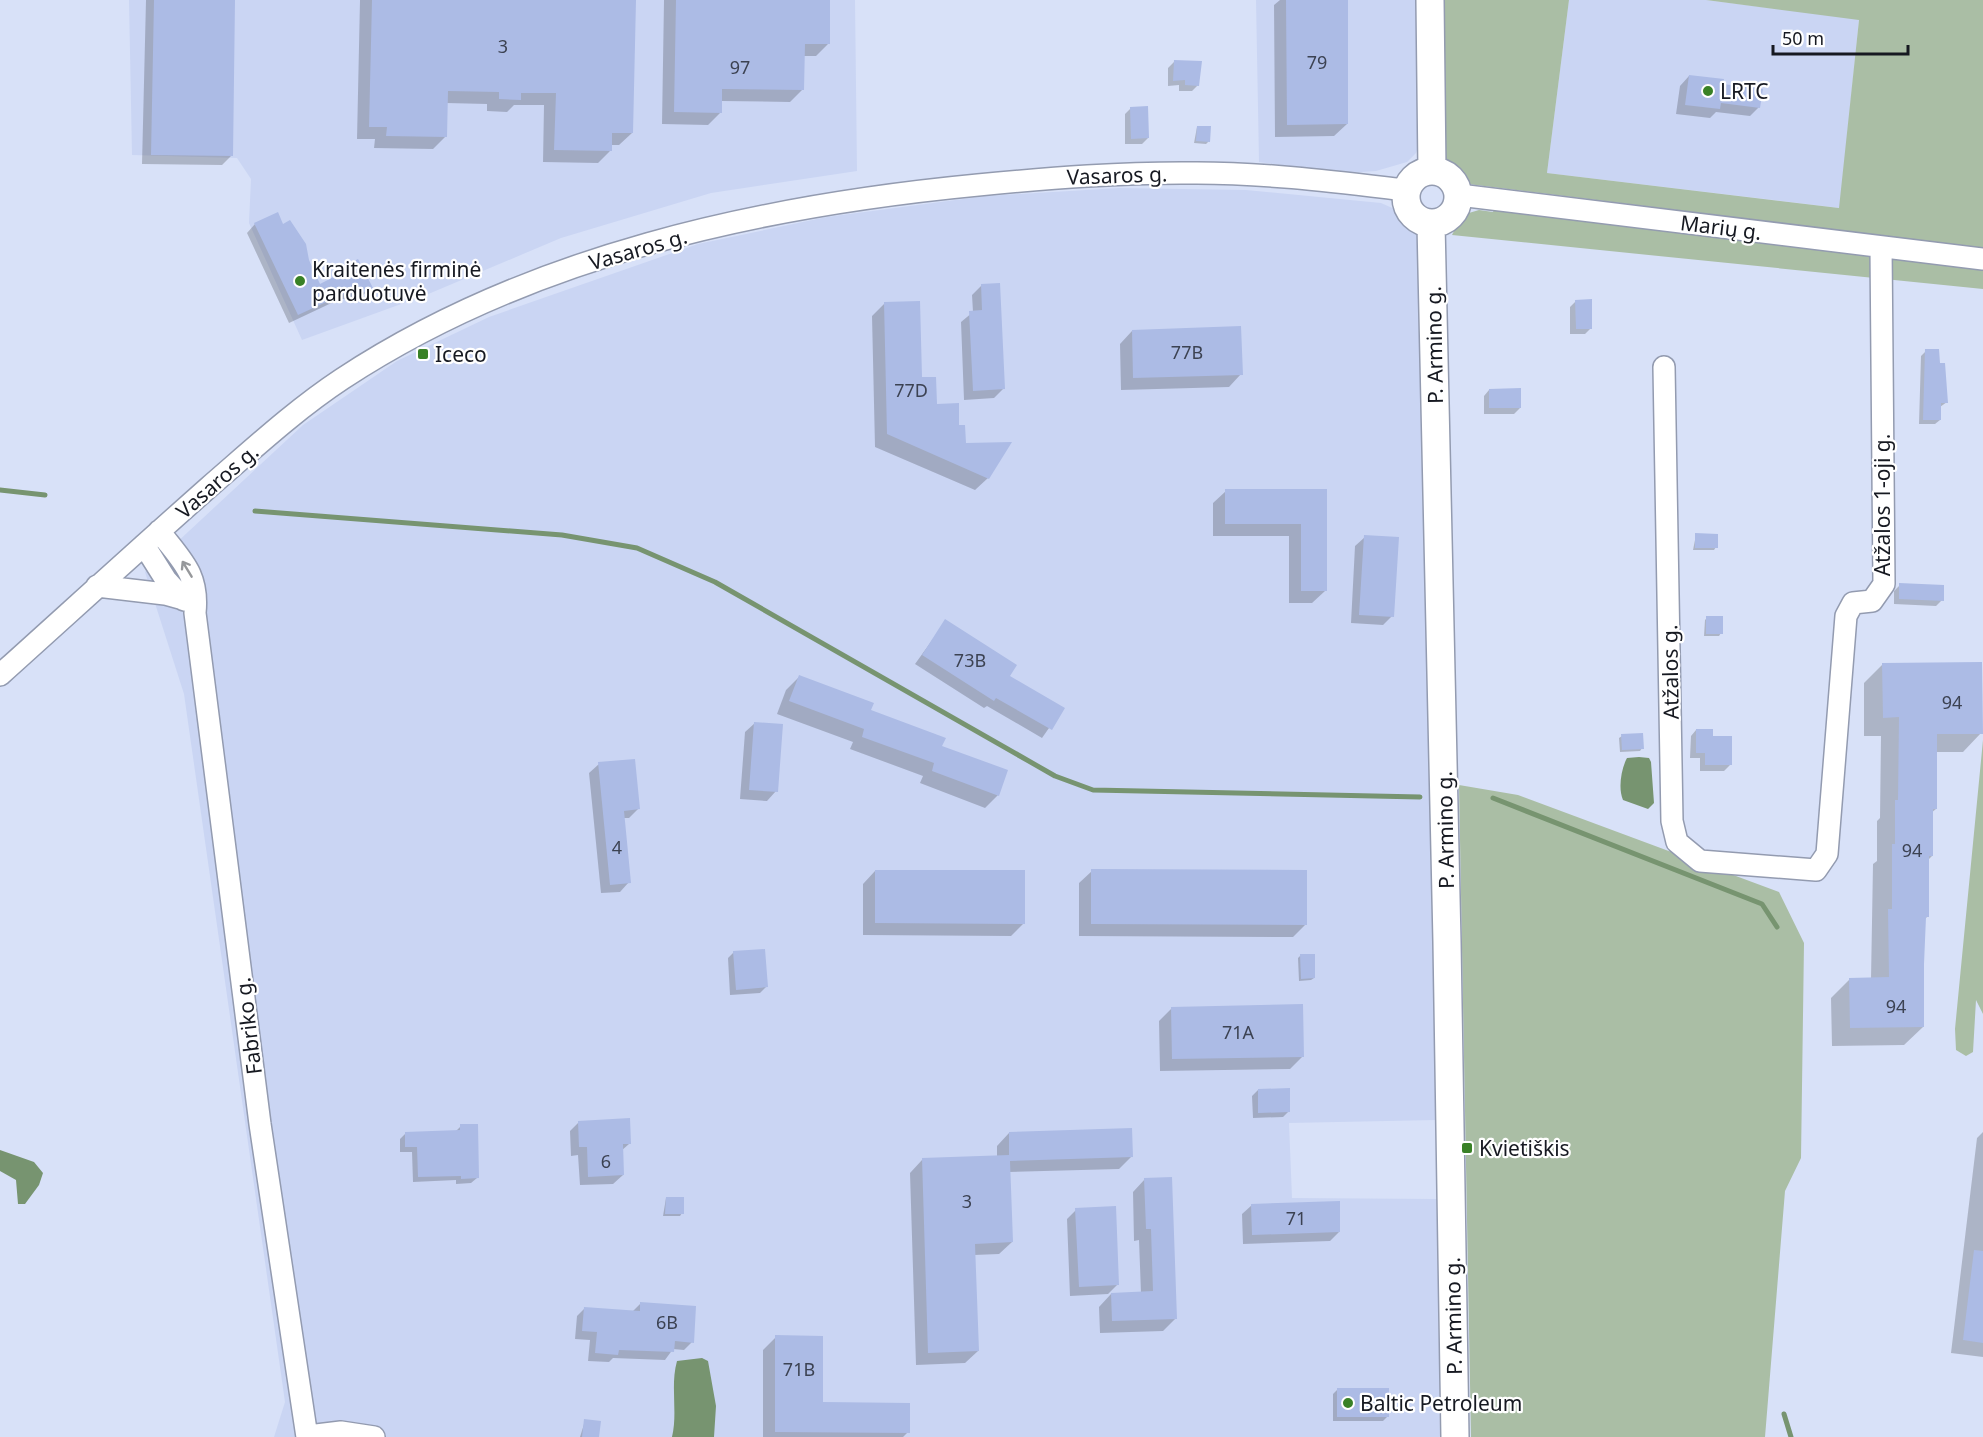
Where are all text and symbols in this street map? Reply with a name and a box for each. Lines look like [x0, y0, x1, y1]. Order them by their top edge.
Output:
scale bar [1773, 18, 1908, 56]
text: 50 m [1782, 26, 1824, 50]
house number: 3 [498, 34, 508, 58]
house number: 79 [1307, 50, 1327, 74]
house number: 97 [730, 55, 750, 79]
place label: LRTC [1720, 77, 1769, 105]
marker: LRTC [1701, 84, 1715, 98]
street label: Vasaros g. [1066, 159, 1168, 191]
street label: Marių g. [1679, 208, 1763, 246]
street label: Vasaros g. [586, 222, 690, 276]
place label: Kraitenės firminė parduotuvė [312, 255, 481, 307]
marker: Kraitenės firminė parduotuvė [293, 274, 307, 288]
street label: P. Armino g. [1419, 286, 1449, 404]
place label: Iceco [435, 340, 487, 368]
house number: 77B [1171, 340, 1203, 364]
marker: Iceco [416, 347, 430, 361]
house number: 77D [894, 378, 928, 402]
street label: Atžalos 1-oji g. [1868, 434, 1896, 576]
street label: Vasaros g. [170, 437, 264, 525]
one-way arrow [180, 561, 192, 578]
street label: Atžalos g. [1655, 624, 1685, 720]
house number: 73B [954, 648, 986, 672]
house number: 94 [1942, 690, 1962, 714]
street label: P. Armino g. [1430, 771, 1460, 889]
house number: 4 [612, 835, 622, 859]
house number: 94 [1902, 838, 1922, 862]
street label: Fabriko g. [228, 976, 268, 1076]
house number: 94 [1886, 994, 1906, 1018]
house number: 71A [1222, 1020, 1255, 1044]
place label: Kvietiškis [1479, 1134, 1570, 1162]
marker: Kvietiškis [1460, 1141, 1474, 1155]
house number: 6 [601, 1149, 611, 1173]
house number: 3 [962, 1189, 972, 1213]
house number: 71 [1286, 1206, 1306, 1230]
street label: P. Armino g. [1438, 1257, 1468, 1375]
house number: 6B [656, 1310, 678, 1334]
house number: 71B [783, 1357, 815, 1381]
place label: Baltic Petroleum [1360, 1389, 1522, 1417]
marker: Baltic Petroleum [1341, 1396, 1355, 1410]

